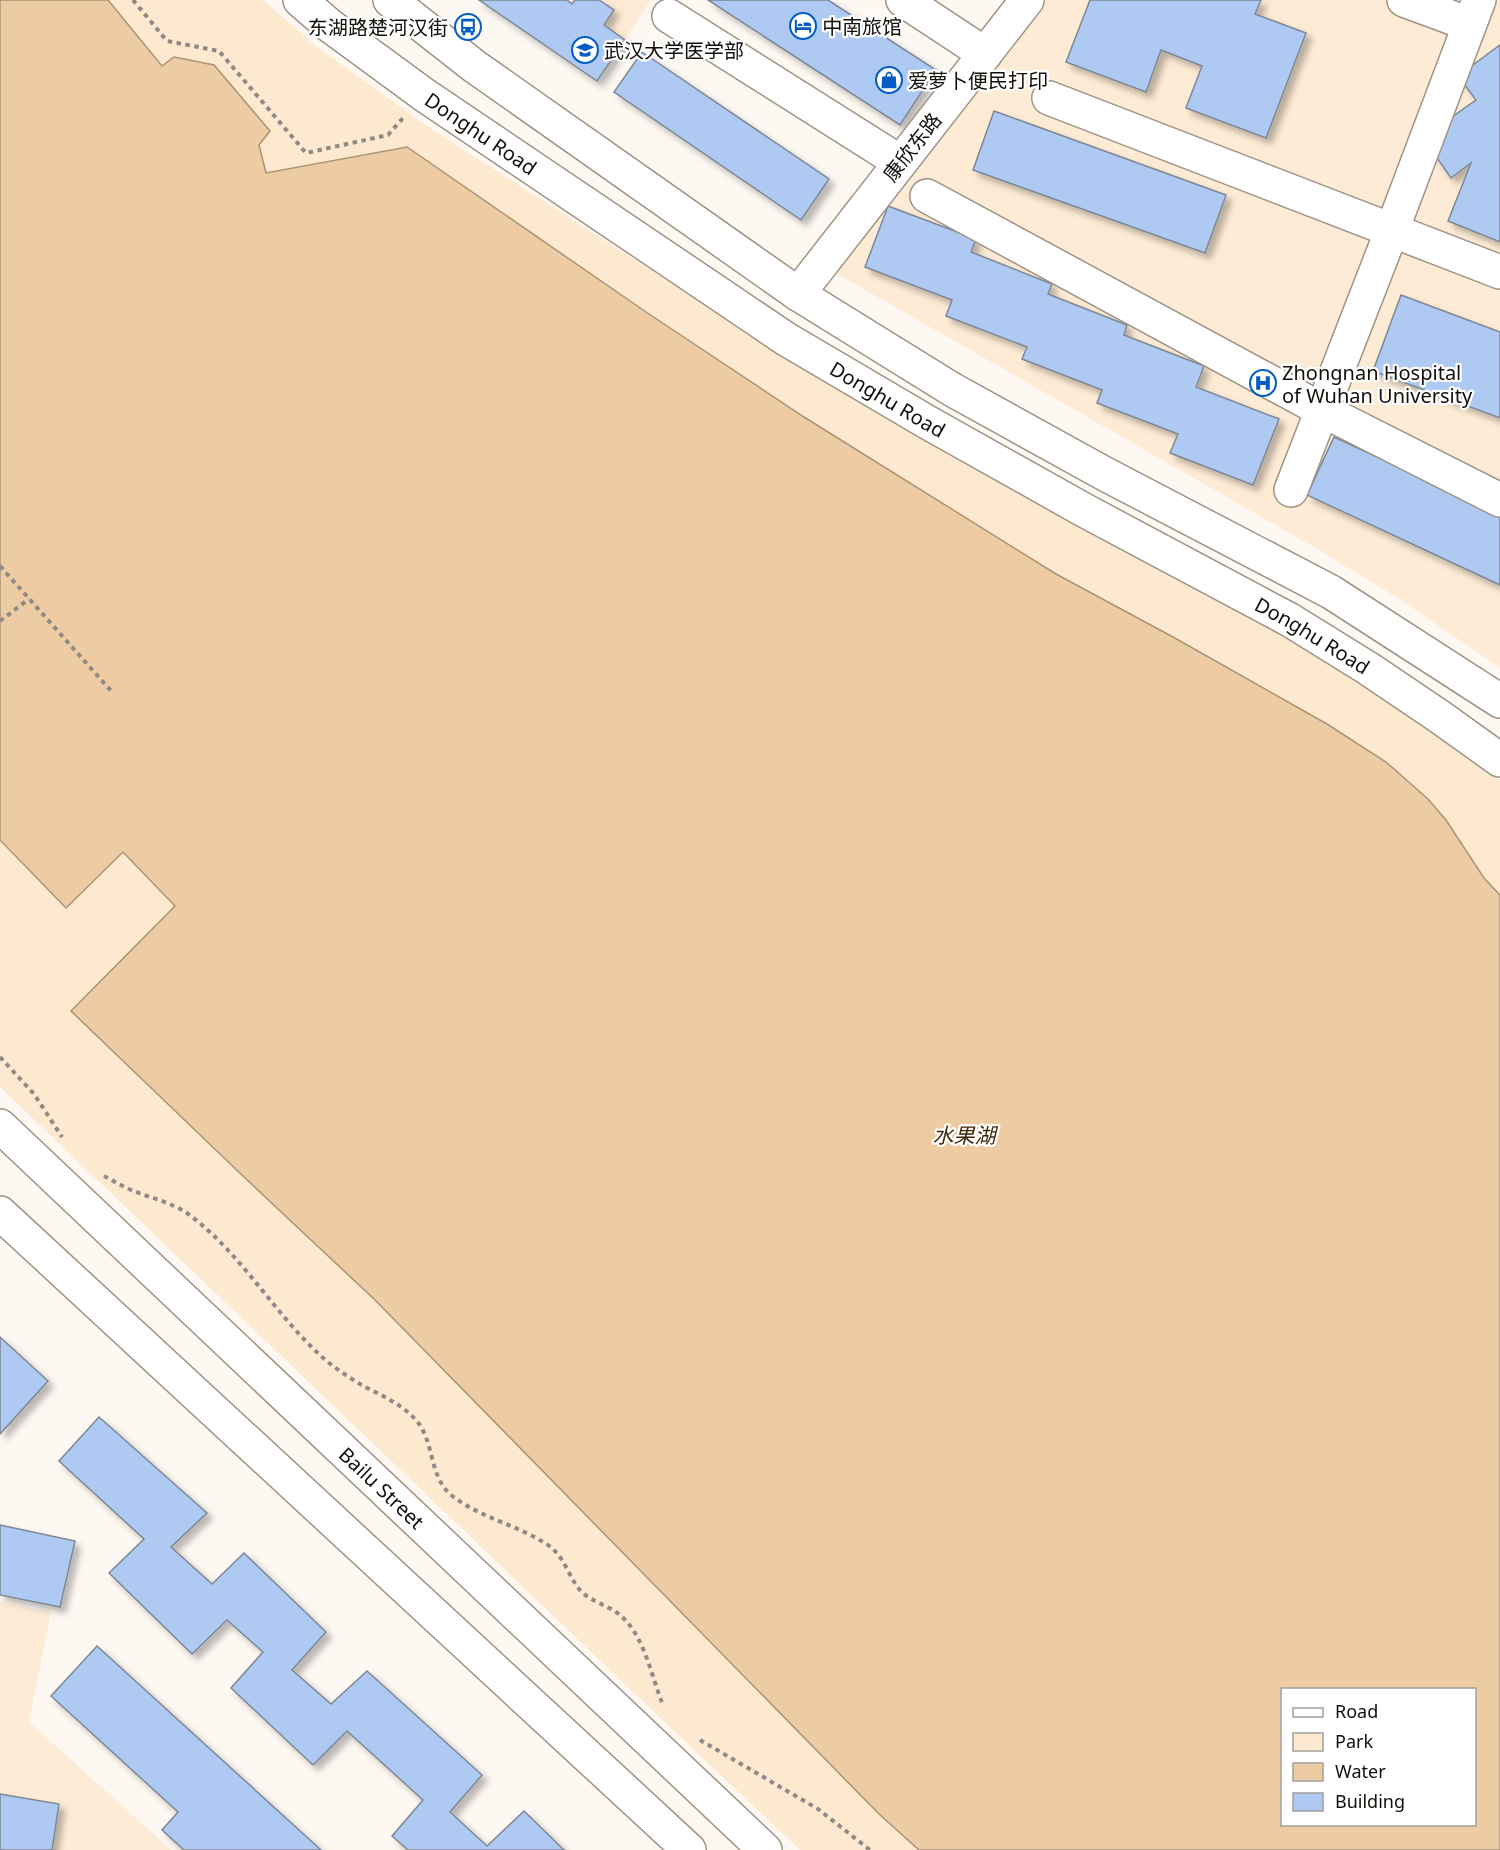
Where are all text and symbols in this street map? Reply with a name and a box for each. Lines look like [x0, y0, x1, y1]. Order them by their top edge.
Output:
hotel icon: 中南旅馆 [788, 11, 818, 41]
bus stop icon: 东湖路楚河汉街 [453, 12, 483, 42]
place label: 中南旅馆 [822, 13, 902, 40]
place label: 东湖路楚河汉街 [308, 14, 448, 41]
school or university icon: 武汉大学医学部 [570, 35, 600, 65]
place label: 武汉大学医学部 [604, 37, 744, 64]
shop icon: 爱萝卜便民打印 [874, 65, 904, 95]
place label: 爱萝卜便民打印 [908, 67, 1048, 94]
street label: Donghu Road [420, 86, 542, 181]
street label: 康欣东路 [877, 107, 947, 187]
street label: Donghu Road [825, 354, 950, 443]
place label: Zhongnan Hospital of Wuhan University [1282, 359, 1473, 409]
hospital icon: Zhongnan Hospital of Wuhan University [1248, 368, 1278, 398]
street label: Donghu Road [1250, 590, 1375, 680]
water label: 水果湖 [933, 1121, 998, 1149]
street label: Bailu Street [334, 1441, 431, 1534]
legend [1281, 1688, 1476, 1826]
text: Road [1335, 1699, 1378, 1723]
text: Park [1335, 1729, 1373, 1753]
text: Water [1335, 1759, 1386, 1783]
text: Building [1335, 1789, 1405, 1813]

